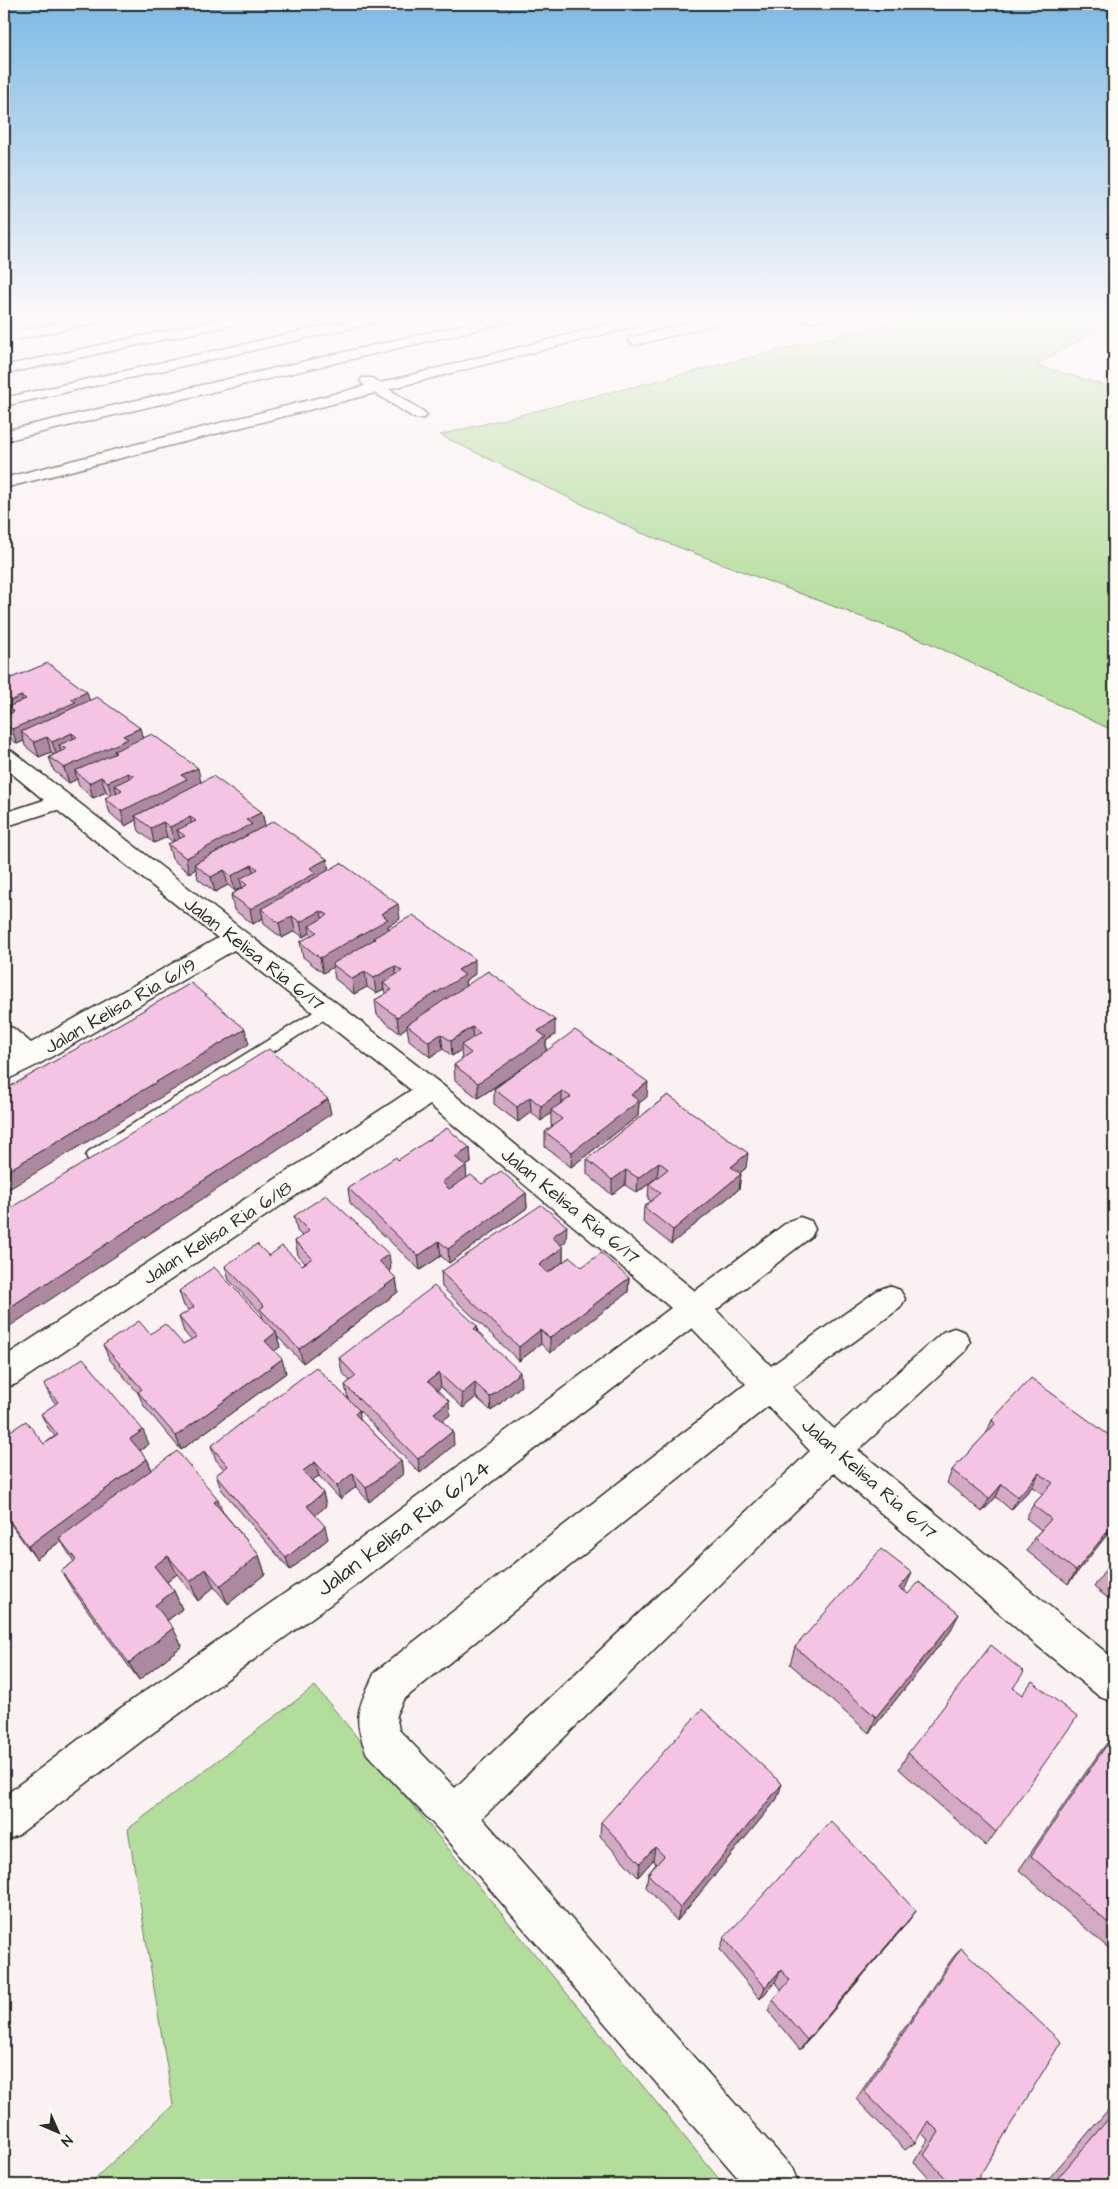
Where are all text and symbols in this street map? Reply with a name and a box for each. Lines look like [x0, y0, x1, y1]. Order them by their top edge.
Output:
street label: Jalan Kelisa Ria 6/17 [178, 890, 331, 1018]
street label: Jalan Kelisa Ria 6/19 [40, 952, 202, 1061]
street label: Jalan Kelisa Ria 6/17 [495, 1141, 646, 1271]
street label: Jalan Kelisa Ria 6/18 [138, 1175, 298, 1292]
street label: Jalan Kelisa Ria 6/17 [795, 1412, 943, 1546]
street label: Jalan kelisa Ria 6/24 [310, 1452, 497, 1604]
north arrow [32, 2106, 82, 2156]
text: N [56, 2130, 77, 2151]

